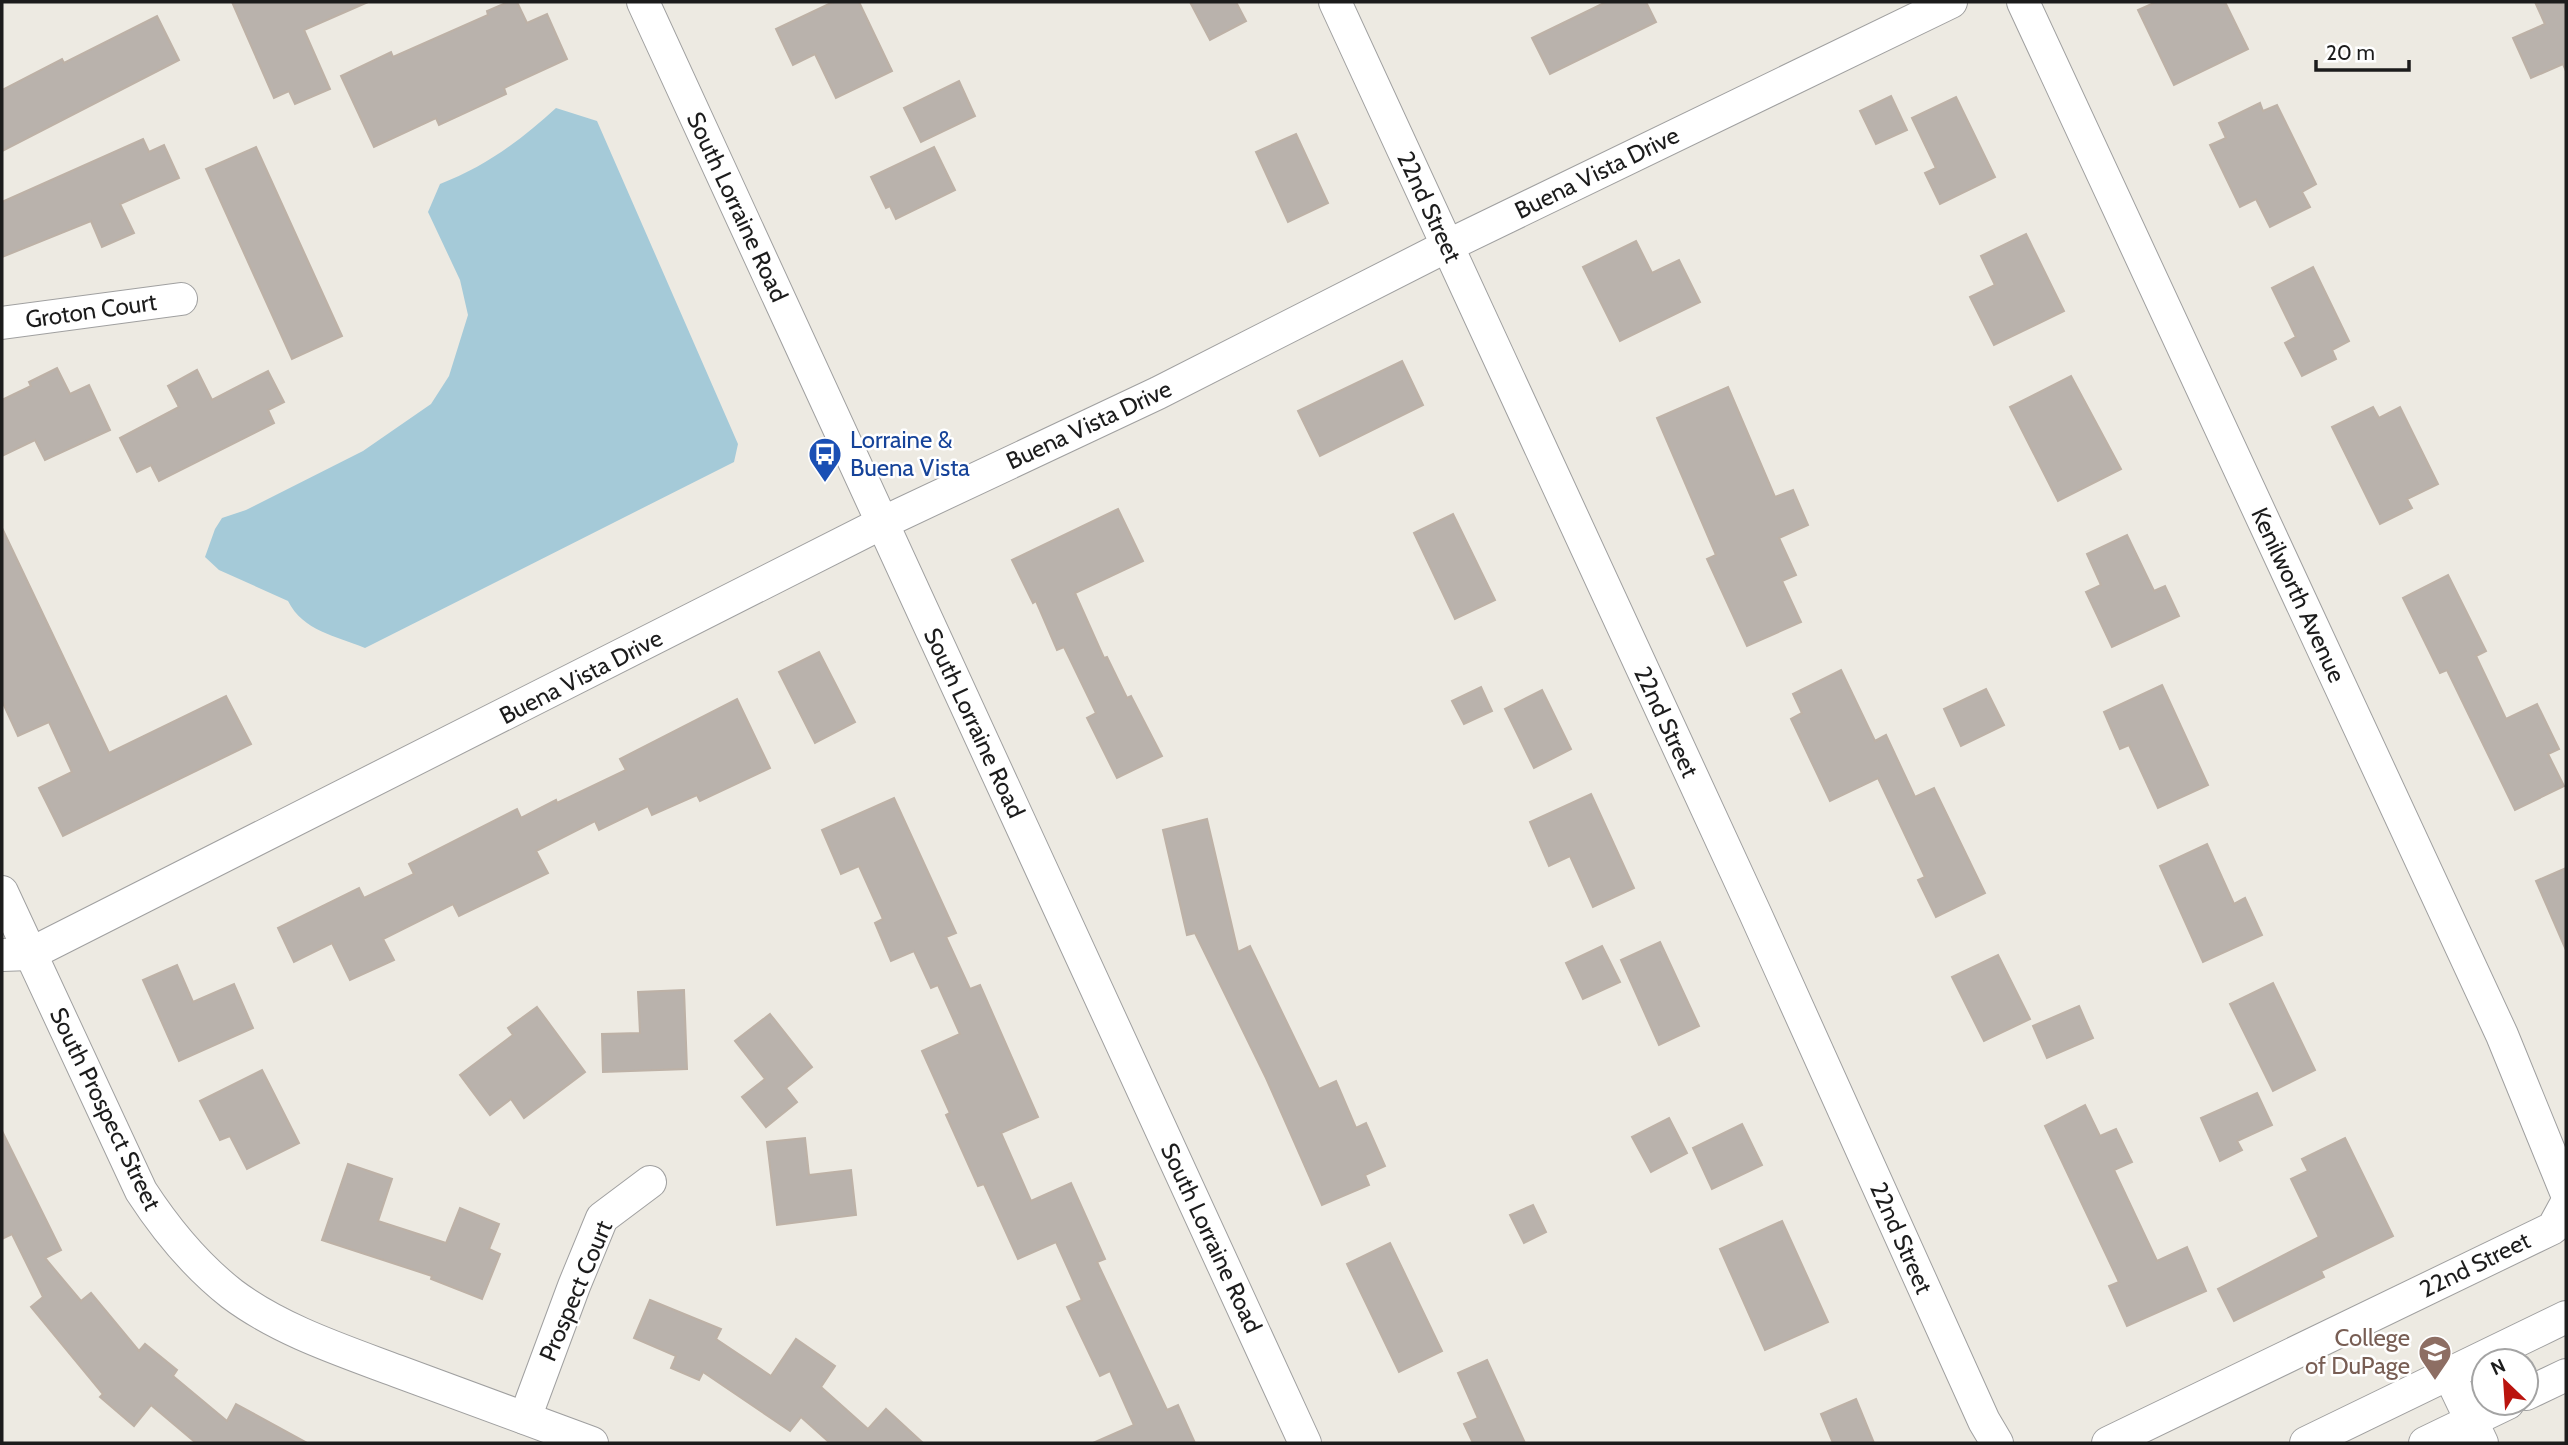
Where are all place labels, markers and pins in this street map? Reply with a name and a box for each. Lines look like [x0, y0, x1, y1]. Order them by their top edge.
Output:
place label: Lorraine & Buena Vista [850, 425, 970, 482]
bus stop icon: Lorraine & Buena Vista [806, 435, 844, 484]
place label: College of DuPage [2305, 1323, 2410, 1380]
school or university icon: College of DuPage [2416, 1333, 2454, 1382]

